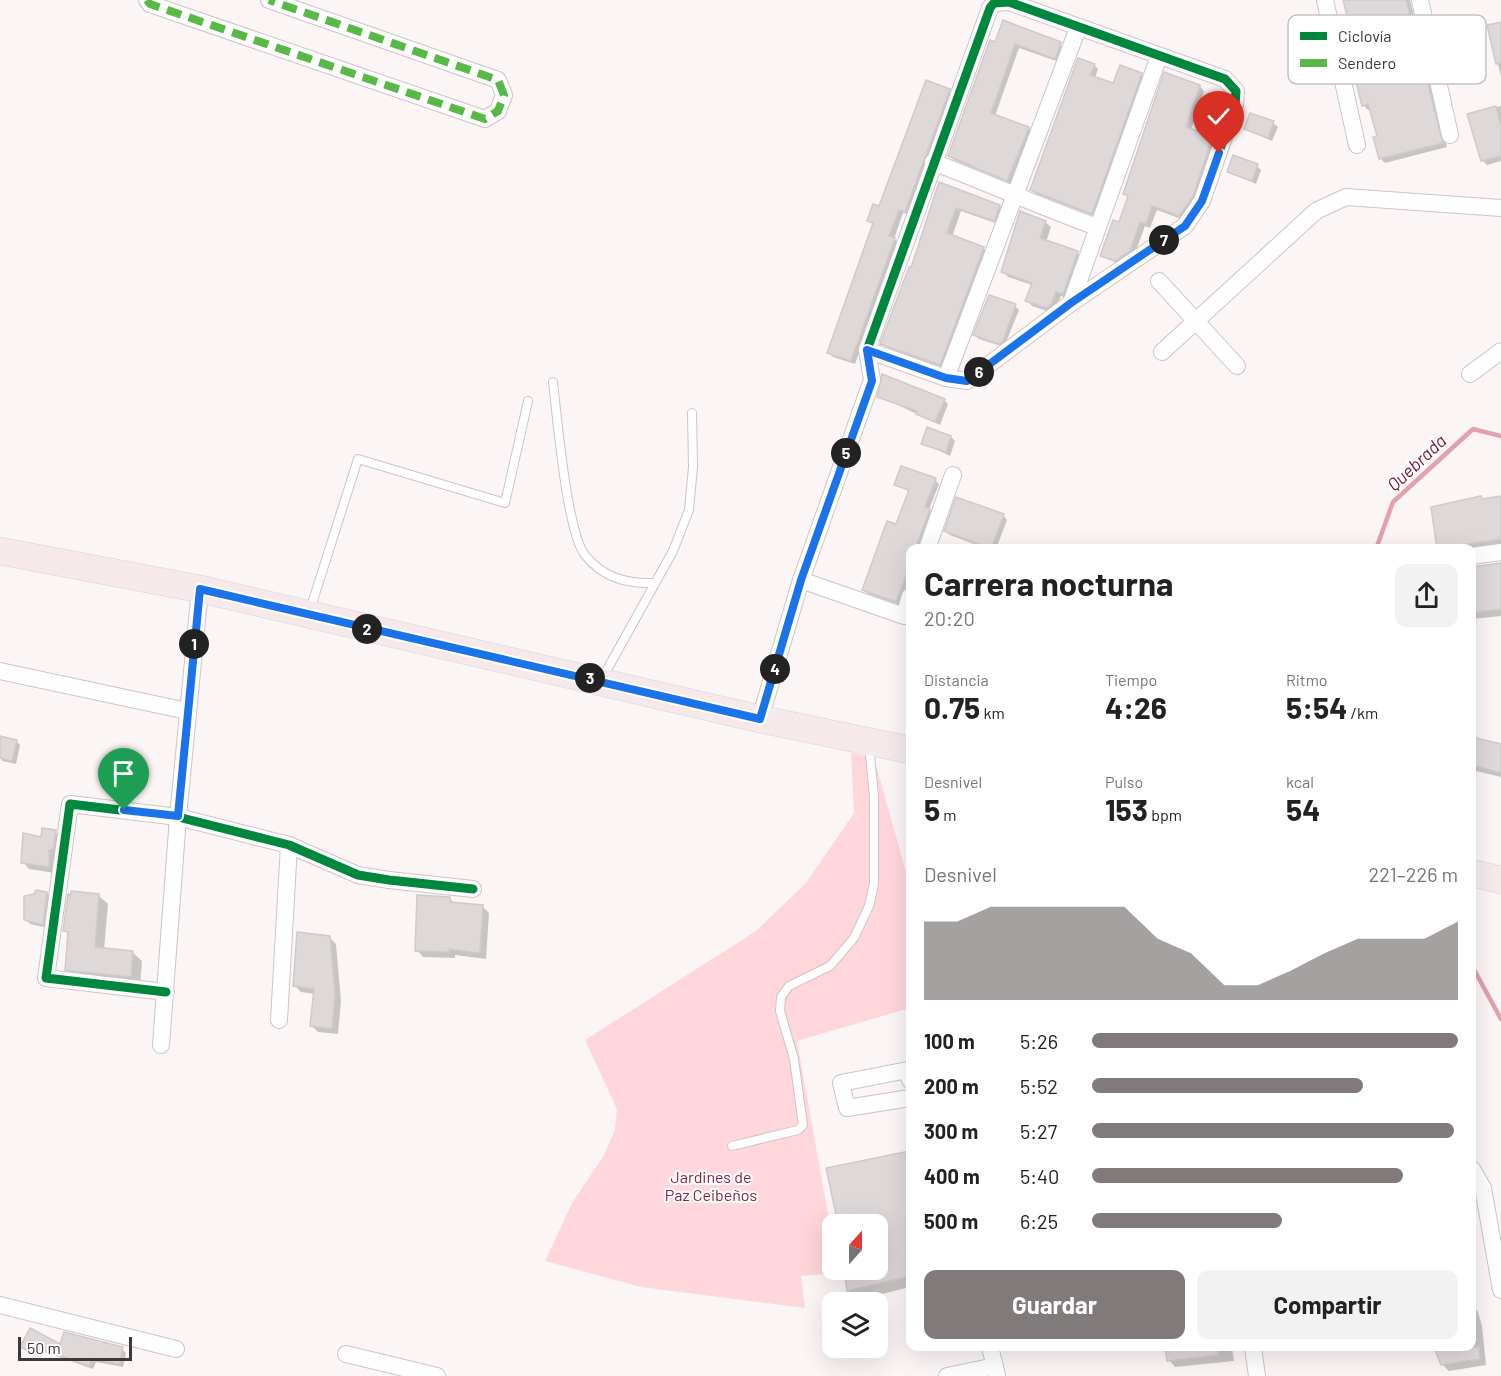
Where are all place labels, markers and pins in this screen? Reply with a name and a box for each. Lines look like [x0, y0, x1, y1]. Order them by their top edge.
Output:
pin [1193, 91, 1244, 153]
pin: 7 [1149, 225, 1179, 255]
pin: 6 [964, 357, 994, 387]
pin: 5 [831, 438, 861, 468]
pin: 2 [352, 614, 382, 644]
pin: 1 [179, 629, 209, 659]
pin: 4 [760, 654, 790, 684]
pin: 3 [575, 663, 605, 693]
pin [98, 748, 149, 810]

